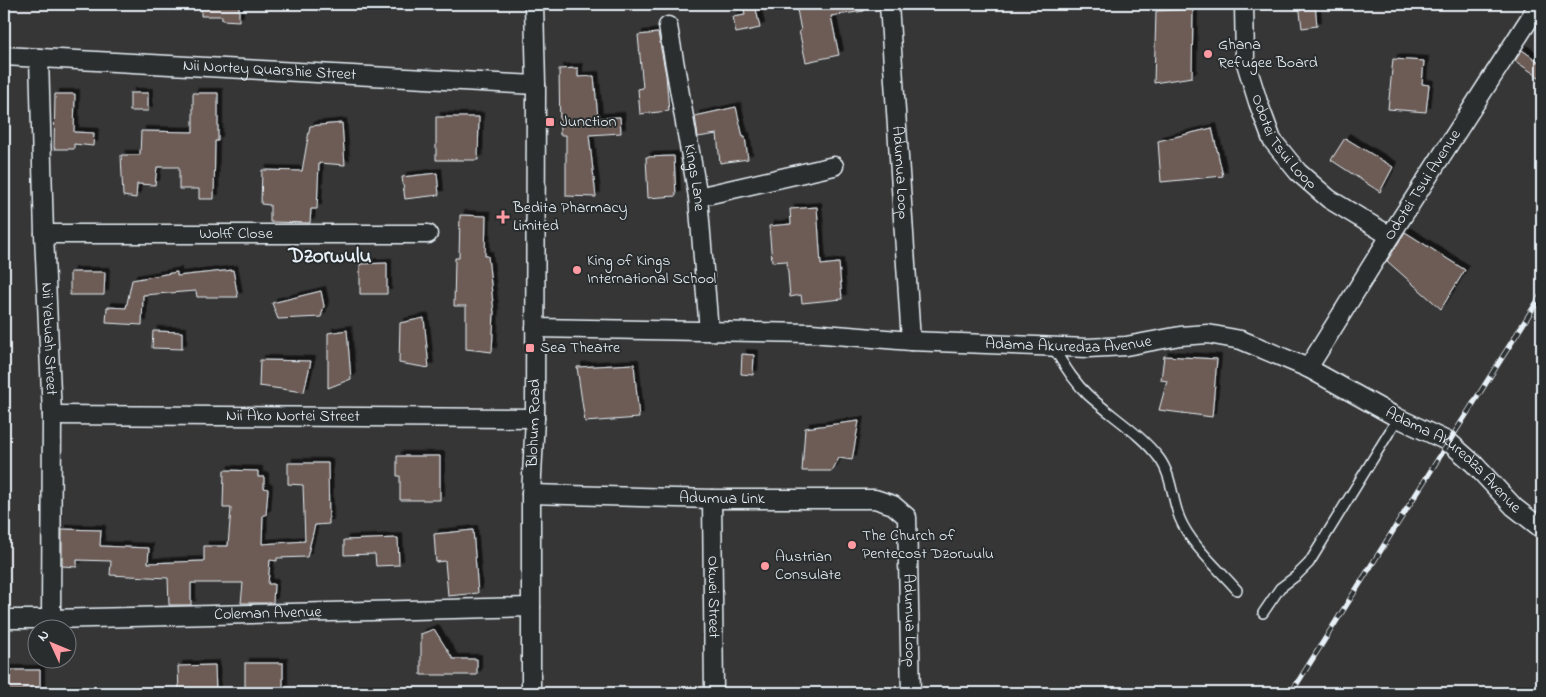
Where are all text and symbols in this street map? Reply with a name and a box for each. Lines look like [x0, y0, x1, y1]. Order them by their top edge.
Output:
place label: Ghana Refugee Board [1218, 33, 1318, 75]
marker: Ghana Refugee Board [1202, 48, 1214, 60]
street label: Nii Nortey Quarshie Street [182, 54, 357, 87]
street label: Odotei Tsui Loop [1244, 91, 1323, 196]
place label: Junction [560, 110, 616, 134]
marker: Junction [544, 116, 556, 128]
street label: Odotei Tsui Avenue [1378, 124, 1468, 245]
street label: Adumua Loop [885, 125, 915, 220]
street label: Kings Lane [677, 142, 711, 213]
place label: Bedita Pharmacy Limited [512, 196, 627, 238]
marker: Bedita Pharmacy Limited [497, 211, 509, 223]
street label: Wolff Close [199, 222, 274, 246]
district label: Dzorwulu [288, 242, 371, 272]
place label: King of Kings International School [587, 249, 717, 291]
marker: King of Kings International School [571, 264, 583, 276]
street label: Nii Yebuah Street [34, 282, 63, 397]
street label: Adama Akuredza Avenue [985, 329, 1154, 360]
place label: Sea Theatre [540, 336, 621, 360]
marker: Sea Theatre [524, 342, 536, 354]
street label: Blohum Road [520, 379, 547, 469]
street label: Adama Akuredza Avenue [1381, 401, 1526, 520]
street label: Nii Ako Nortei Street [226, 404, 361, 429]
street label: Adumua Link [679, 486, 766, 511]
place label: The Church of Pentecost Dzorwulu [862, 524, 994, 566]
marker: The Church of Pentecost Dzorwulu [846, 539, 858, 551]
place label: Austrian Consulate [775, 545, 842, 587]
street label: Okwei Street [701, 556, 725, 639]
marker: Austrian Consulate [759, 560, 771, 572]
street label: Adumua Loop [896, 574, 922, 668]
street label: Coleman Avenue [214, 600, 323, 627]
north arrow [28, 620, 78, 670]
text: N [33, 625, 55, 647]

